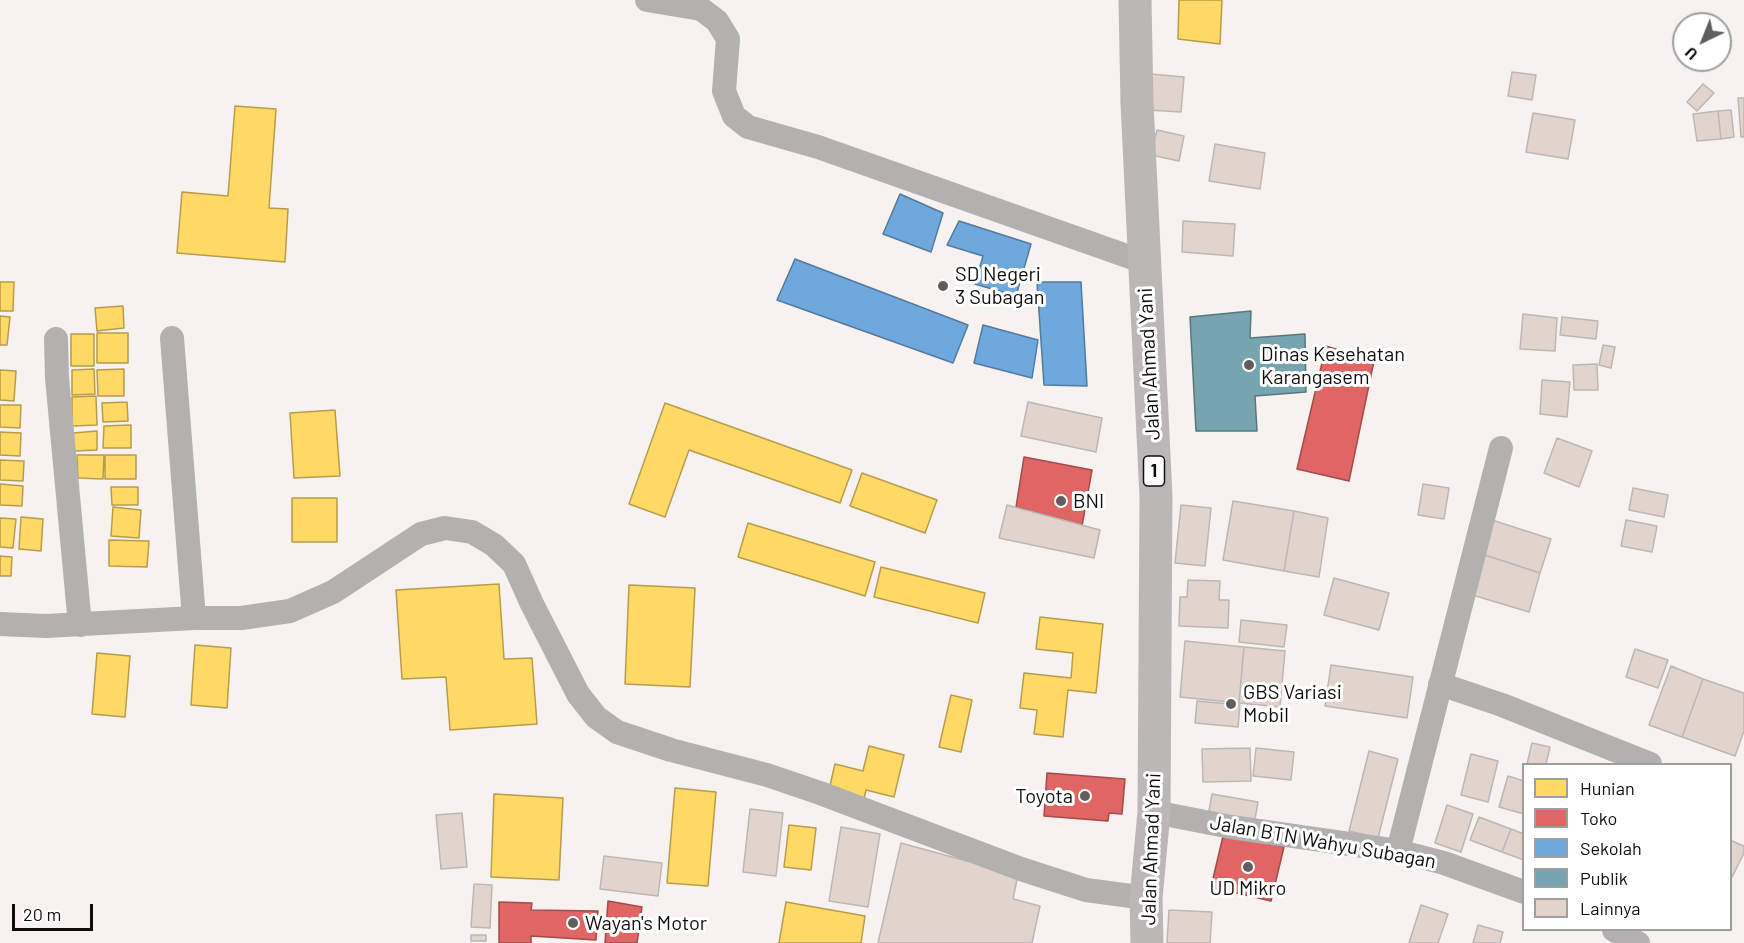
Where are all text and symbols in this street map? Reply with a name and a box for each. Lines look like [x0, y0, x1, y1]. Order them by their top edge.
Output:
north arrow [1672, 12, 1732, 72]
text: U [1681, 44, 1701, 64]
place label: SD Negeri 3 Subagan [955, 262, 1045, 309]
marker: SD Negeri 3 Subagan [936, 279, 950, 293]
street label: Jalan Ahmad Yani [1133, 287, 1165, 441]
place label: Dinas Kesehatan Karangasem [1261, 342, 1405, 389]
marker: Dinas Kesehatan Karangasem [1242, 358, 1256, 372]
road number: 1 [1144, 456, 1164, 486]
place label: BNI [1073, 489, 1104, 513]
marker: BNI [1054, 494, 1068, 508]
place label: GBS Variasi Mobil [1243, 680, 1342, 727]
marker: GBS Variasi Mobil [1224, 697, 1238, 711]
legend [1522, 763, 1732, 931]
street label: Jalan Ahmad Yani [1136, 772, 1166, 926]
text: Hunian [1580, 777, 1635, 799]
place label: Toyota [1015, 784, 1073, 808]
marker: Toyota [1078, 789, 1092, 803]
text: Toko [1580, 807, 1617, 829]
street label: Jalan BTN Wahyu Subagan [1208, 810, 1438, 874]
text: Sekolah [1580, 837, 1642, 859]
marker: UD Mikro [1241, 860, 1255, 874]
text: Publik [1580, 867, 1628, 889]
place label: UD Mikro [1210, 876, 1286, 900]
scale bar [15, 892, 96, 930]
text: Lainnya [1580, 897, 1641, 919]
text: 20 m [23, 903, 61, 925]
place label: Wayan's Motor [585, 911, 707, 935]
marker: Wayan's Motor [566, 916, 580, 930]

